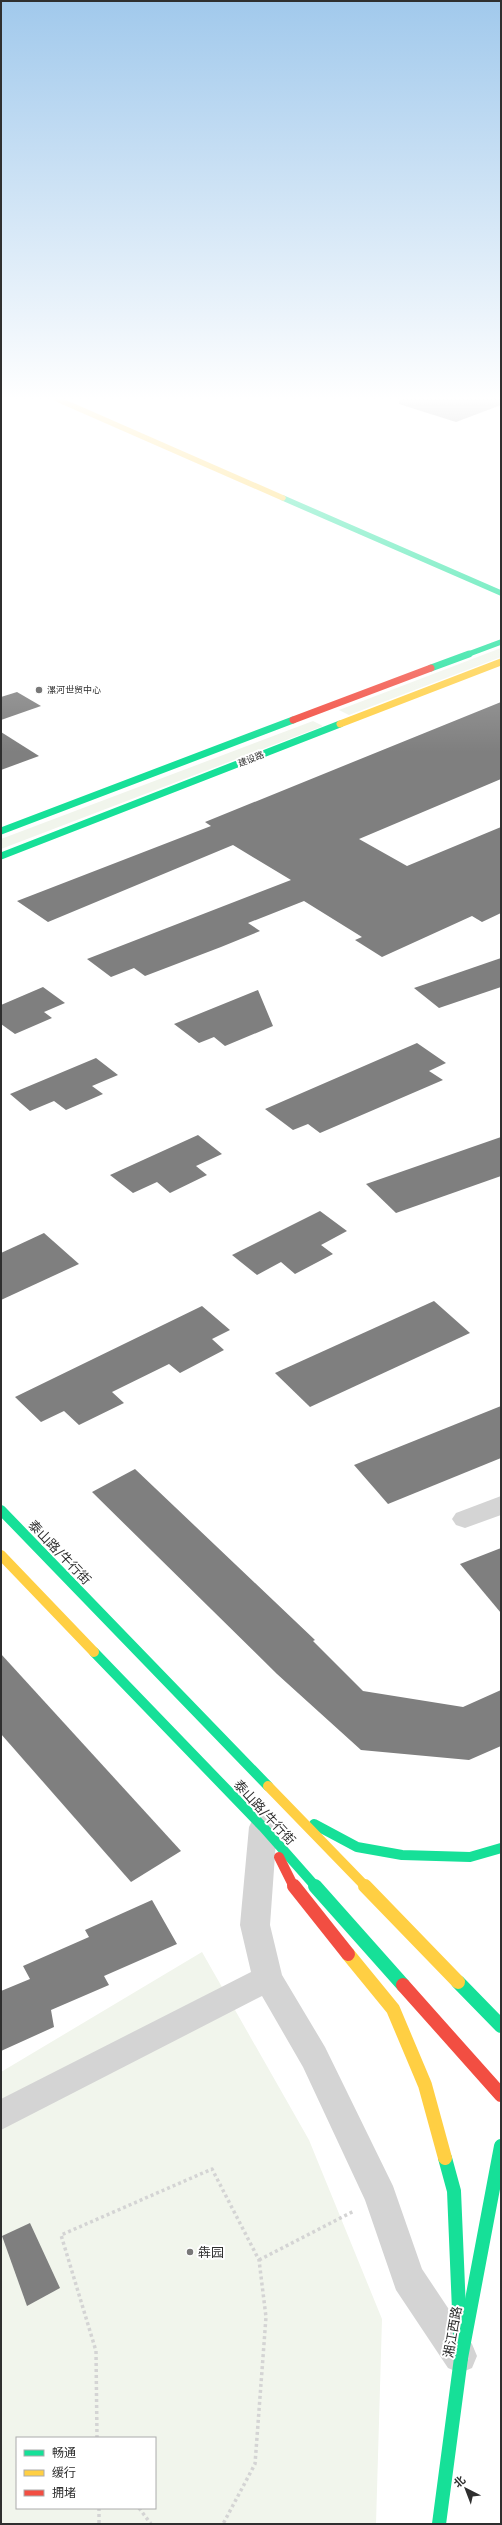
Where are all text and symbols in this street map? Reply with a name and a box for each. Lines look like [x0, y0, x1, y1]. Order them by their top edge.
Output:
place label: 漯河世贸中心 [47, 684, 101, 696]
marker: 漯河世贸中心 [34, 685, 44, 695]
street label: 建设路 [236, 749, 266, 769]
street label: 泰山路/牛行街 [25, 1517, 95, 1588]
street label: 泰山路/牛行街 [230, 1776, 299, 1849]
place label: 犇园 [198, 2244, 224, 2261]
marker: 犇园 [185, 2247, 195, 2257]
street label: 湘江西路 [440, 2305, 465, 2359]
legend [16, 2437, 156, 2509]
text: 畅通 [52, 2445, 76, 2461]
text: 缓行 [52, 2465, 76, 2481]
north arrow [446, 2469, 486, 2509]
text: 北 [451, 2473, 468, 2490]
text: 拥堵 [52, 2485, 76, 2501]

